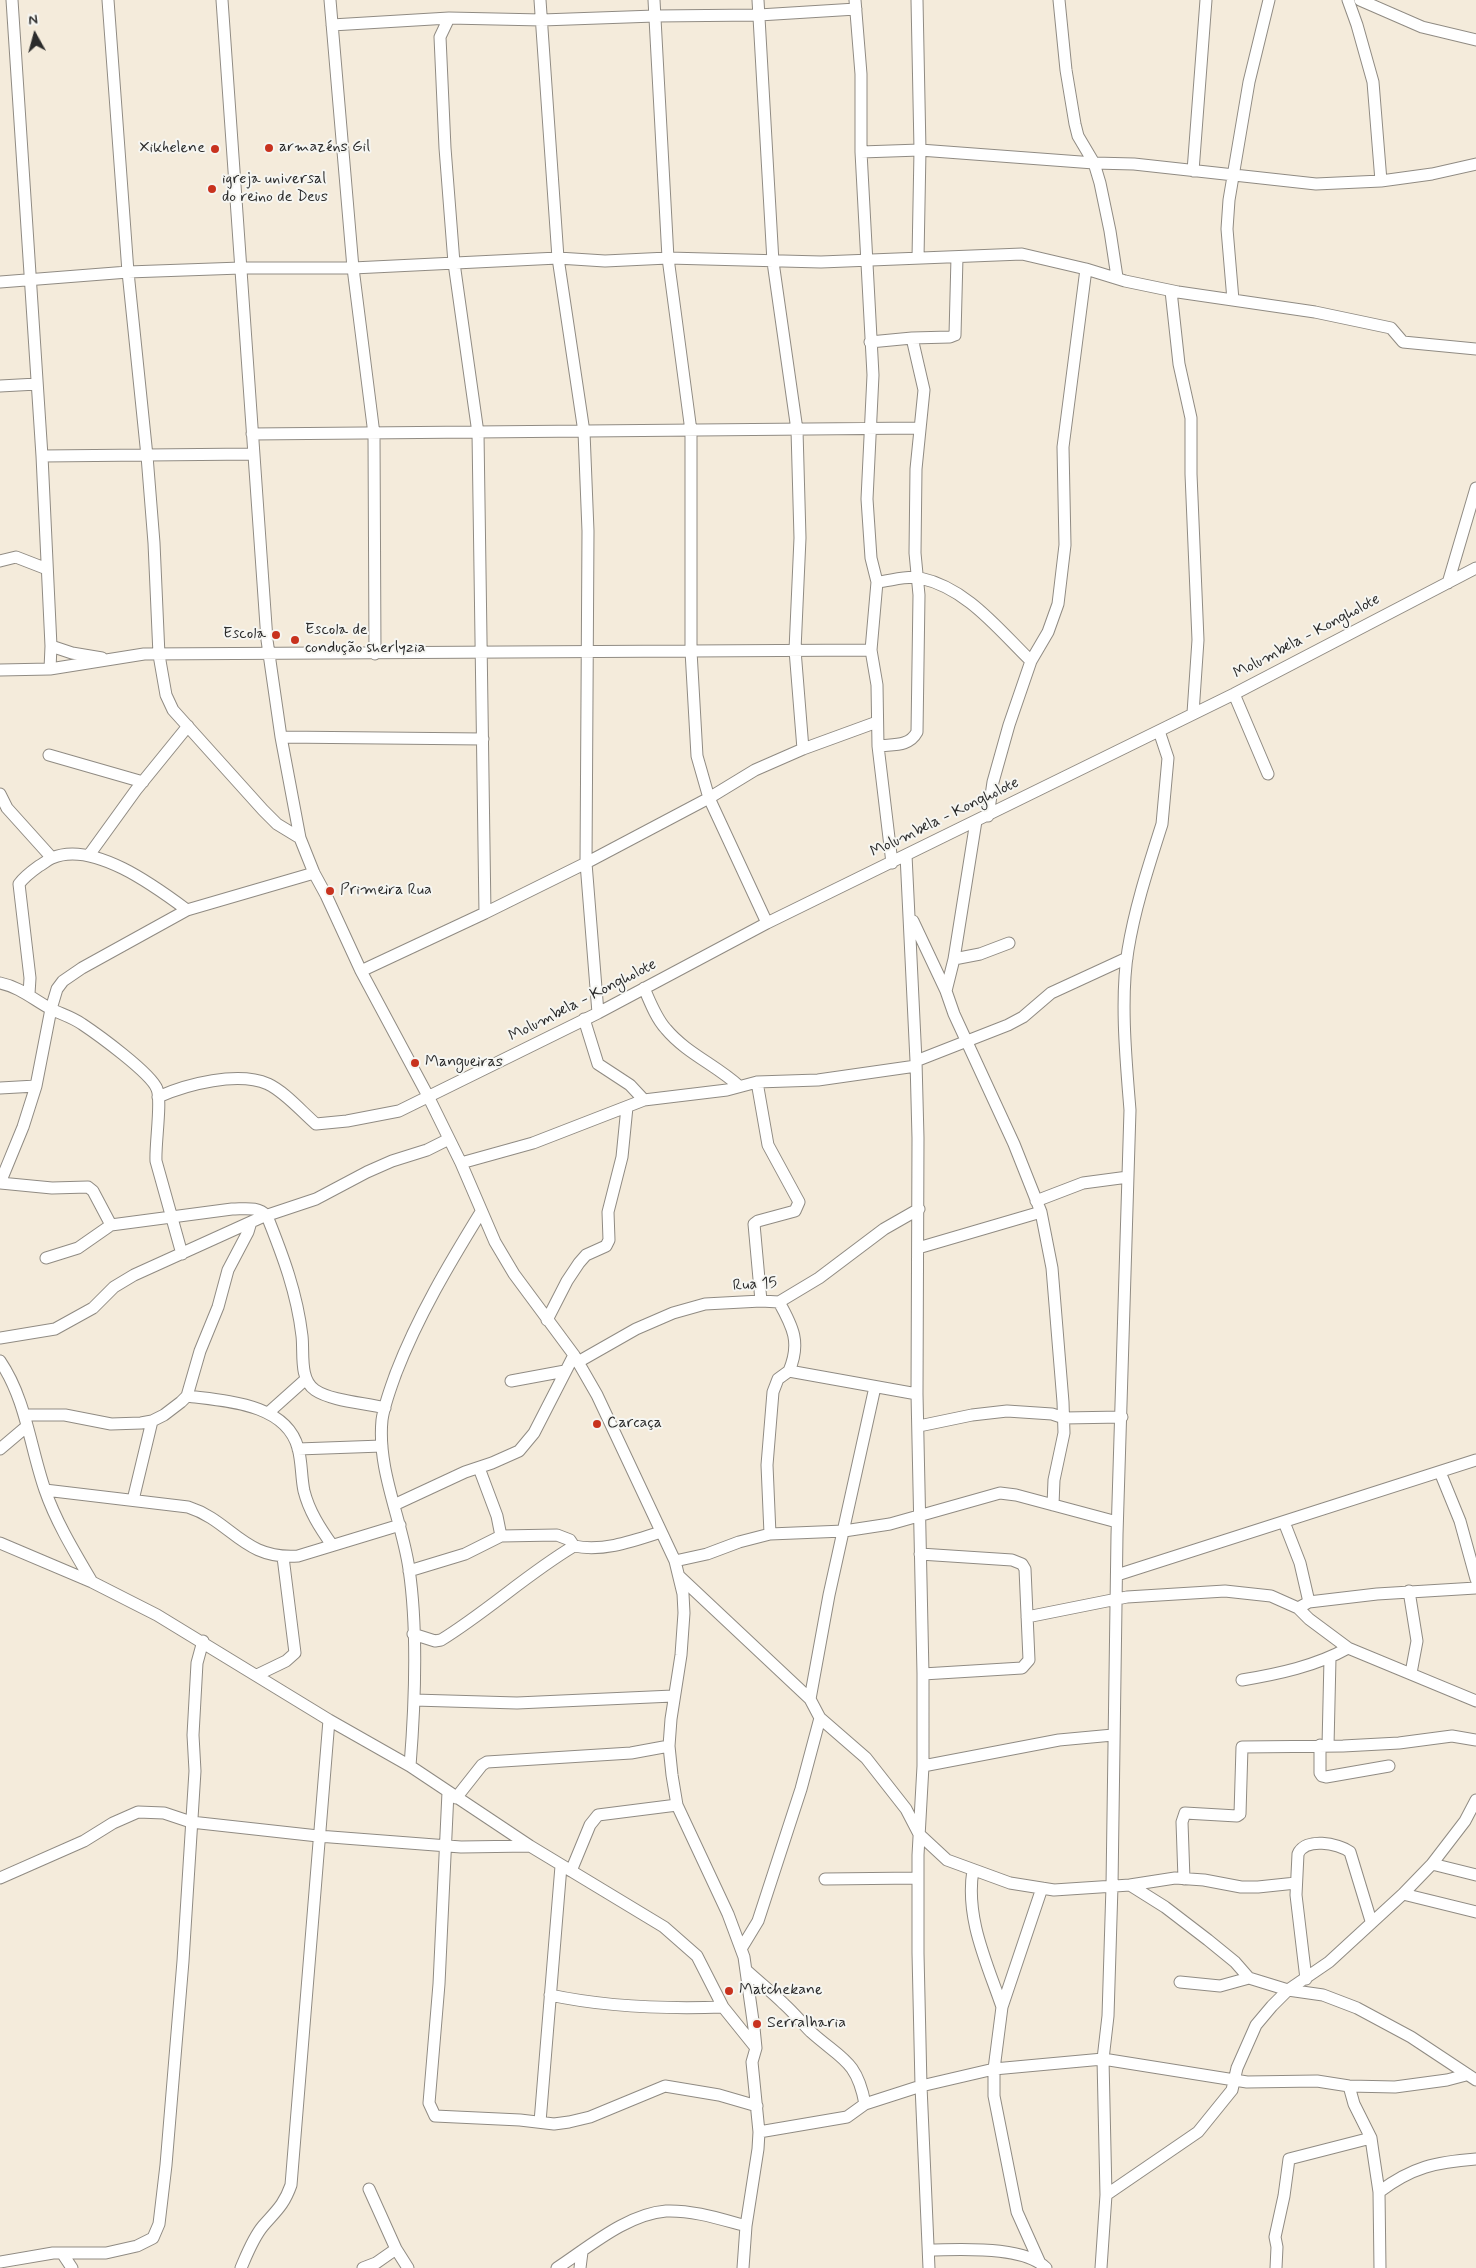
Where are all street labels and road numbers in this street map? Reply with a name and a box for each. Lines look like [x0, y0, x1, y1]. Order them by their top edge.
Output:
street label: Molumbela - Kongholote [1230, 590, 1384, 684]
street label: Molumbela - Kongholote [867, 774, 1023, 862]
street label: Molumbela - Kongholote [506, 955, 660, 1047]
street label: Rua 15 [732, 1274, 778, 1296]

